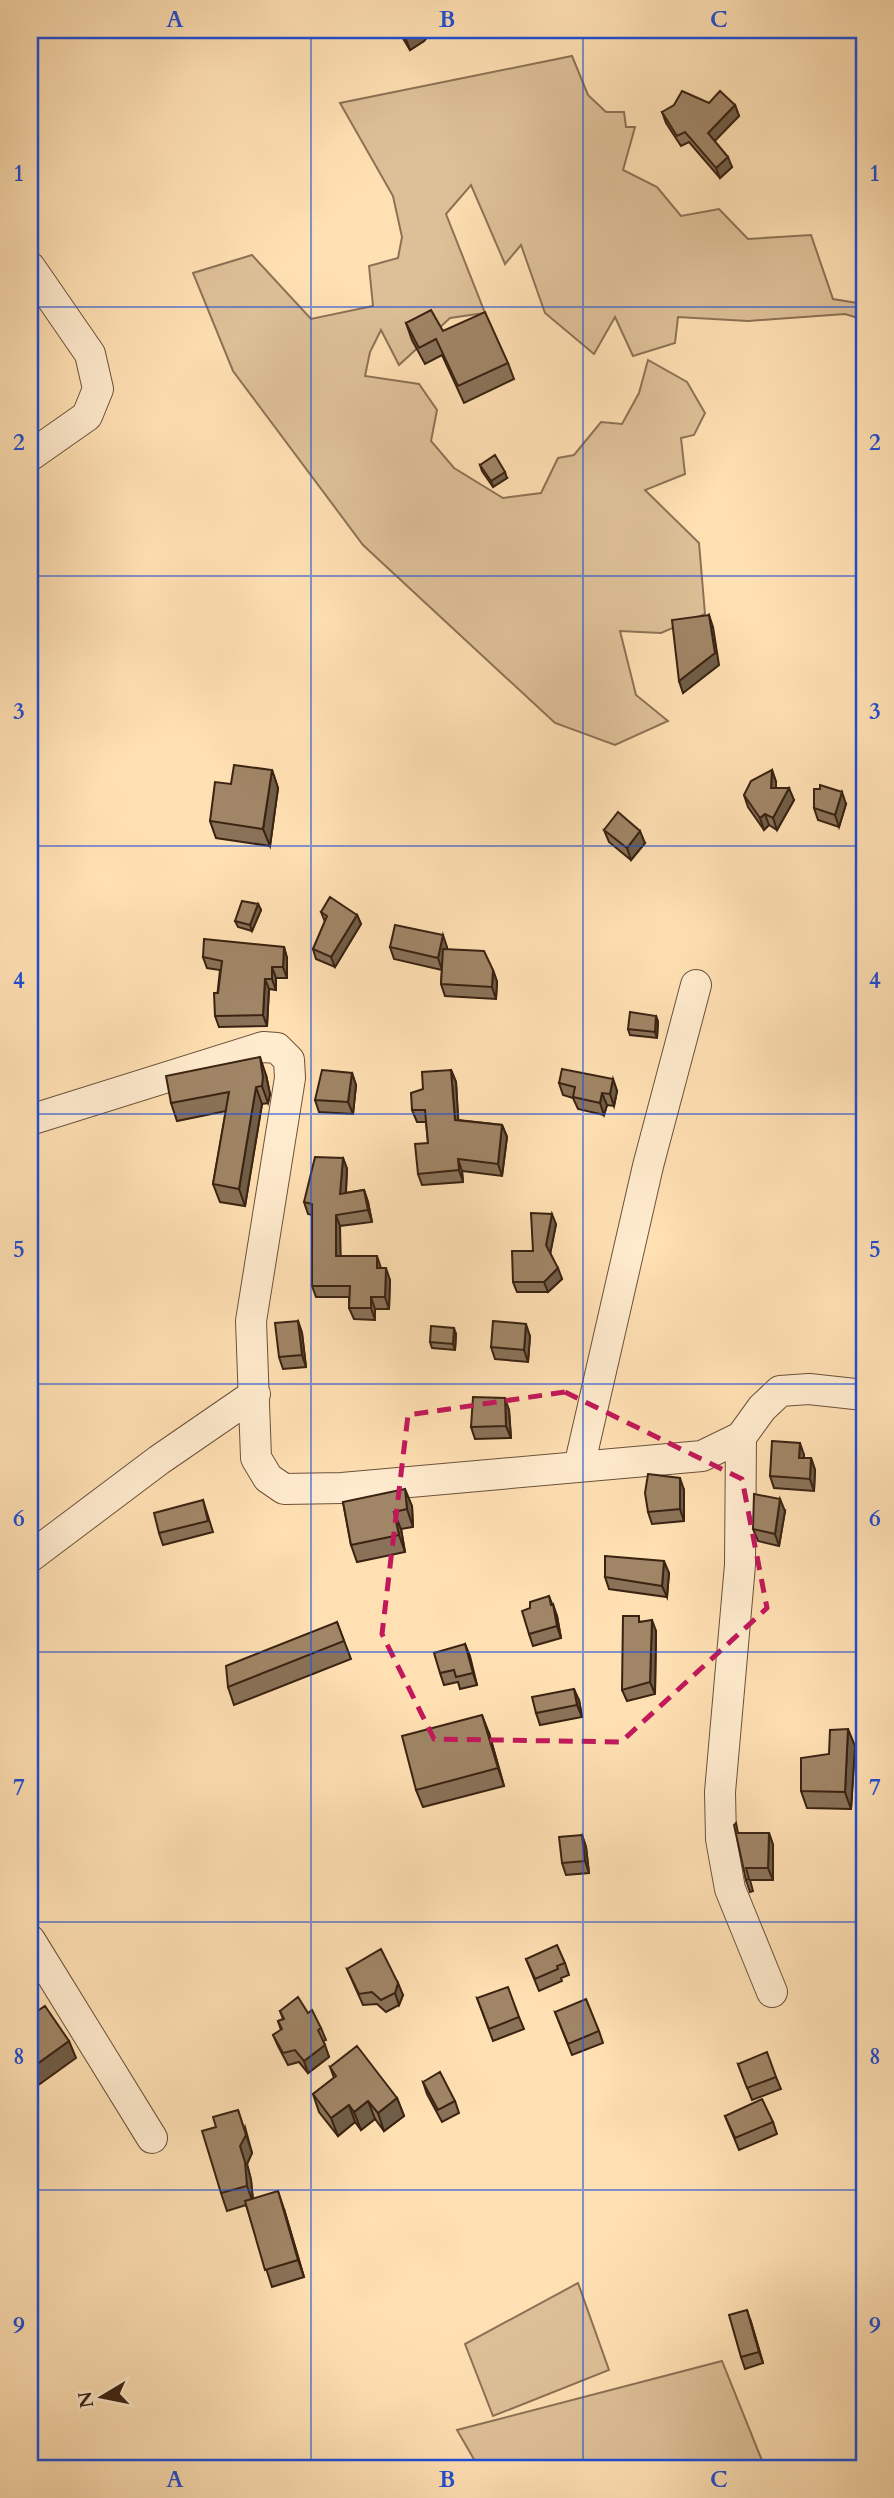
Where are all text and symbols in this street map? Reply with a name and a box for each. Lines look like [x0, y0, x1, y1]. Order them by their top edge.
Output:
text: A [166, 4, 184, 35]
text: B [439, 4, 455, 35]
text: C [710, 4, 728, 35]
text: 1 [13, 158, 25, 189]
text: 1 [869, 158, 881, 189]
text: 2 [13, 427, 25, 458]
text: 2 [869, 427, 881, 458]
text: 3 [13, 696, 25, 727]
text: 3 [869, 696, 881, 727]
text: 4 [13, 965, 25, 996]
text: 4 [869, 965, 881, 996]
text: 5 [13, 1234, 25, 1265]
text: 5 [869, 1234, 881, 1265]
text: 6 [13, 1503, 25, 1534]
text: 6 [869, 1503, 881, 1534]
text: 7 [13, 1772, 25, 1803]
text: 7 [869, 1772, 881, 1803]
text: 8 [13, 2041, 25, 2072]
text: 8 [869, 2041, 881, 2072]
text: 9 [13, 2310, 25, 2341]
text: 9 [869, 2310, 881, 2341]
north arrow [66, 2362, 136, 2432]
text: N [72, 2389, 100, 2410]
text: A [166, 2464, 184, 2495]
text: B [439, 2464, 455, 2495]
text: C [710, 2464, 728, 2495]

